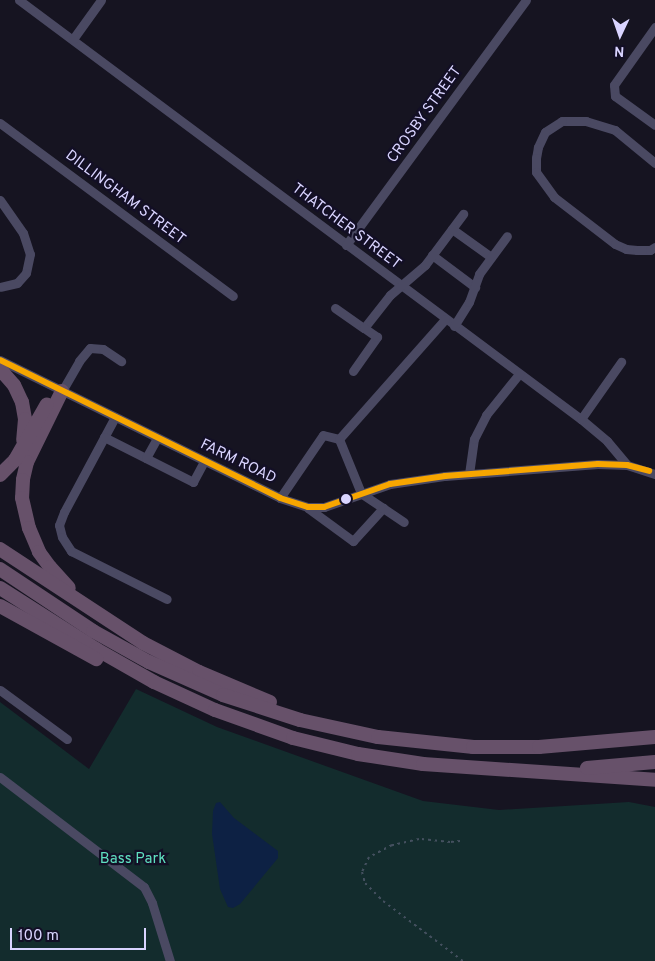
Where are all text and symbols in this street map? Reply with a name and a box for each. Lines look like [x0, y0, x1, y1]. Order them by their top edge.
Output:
north arrow [595, 10, 645, 60]
text: N [614, 42, 625, 59]
street label: CROSBY STREET [384, 63, 466, 167]
street label: DILLINGHAM STREET [61, 147, 189, 249]
street label: THATCHER STREET [288, 180, 404, 274]
street label: FARM ROAD [197, 436, 279, 488]
unlabelled marker [341, 494, 351, 504]
park label: Bass Park [100, 851, 166, 869]
scale bar [12, 918, 149, 950]
text: 100 m [18, 927, 59, 946]

